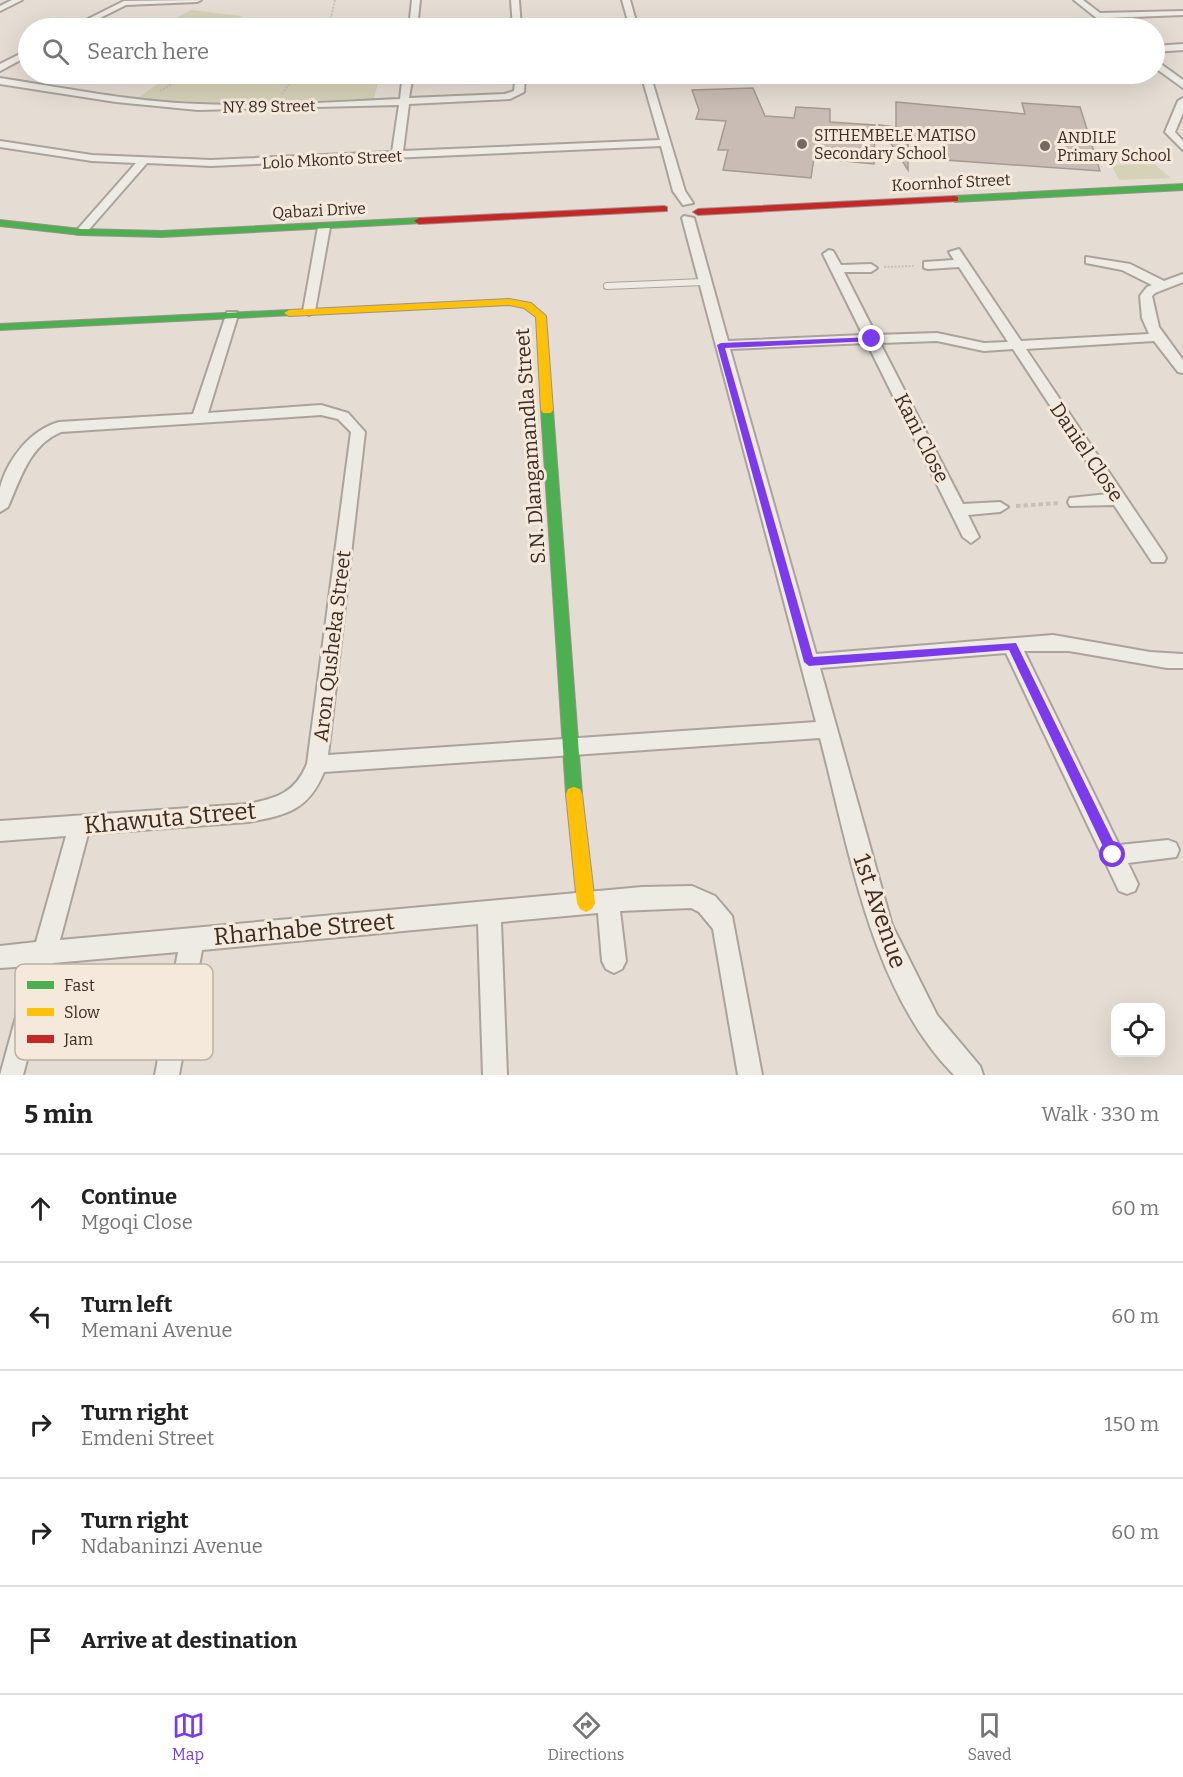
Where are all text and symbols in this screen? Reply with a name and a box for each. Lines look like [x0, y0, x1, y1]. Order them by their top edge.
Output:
search box [18, 18, 1165, 84]
icon: search [39, 35, 72, 68]
text: Search here [87, 38, 209, 65]
street label: NY 89 Street [222, 96, 316, 117]
place label: SITHEMBELE MATISO Secondary School [814, 126, 976, 163]
place label: ANDILE Primary School [1057, 128, 1172, 165]
marker: SITHEMBELE MATISO Secondary School [795, 137, 809, 151]
marker: ANDILE Primary School [1038, 139, 1052, 153]
street label: Lolo Mkonto Street [262, 146, 403, 173]
street label: Koornhof Street [891, 170, 1011, 195]
street label: Qabazi Drive [272, 199, 366, 222]
route end [858, 325, 884, 351]
street label: S.N. Dlangamandla Street [510, 327, 550, 565]
street label: Kani Close [889, 389, 955, 487]
street label: Daniel Close [1045, 398, 1129, 506]
street label: Aron Qusheka Street [308, 549, 356, 743]
street label: Khawuta Street [83, 796, 258, 839]
route start [1099, 841, 1125, 867]
street label: 1st Avenue [847, 850, 913, 972]
street label: Rharhabe Street [212, 907, 396, 951]
legend [15, 964, 213, 1060]
text: Fast [64, 976, 95, 995]
text: Slow [64, 1003, 100, 1022]
map controls [1111, 1003, 1165, 1057]
button: locate [1111, 1003, 1165, 1057]
text: Jam [63, 1030, 93, 1049]
text: 5 min [24, 1099, 93, 1130]
text: Walk · 330 m [1042, 1102, 1159, 1126]
text: Continue [81, 1183, 177, 1210]
icon: ahead [24, 1192, 57, 1225]
text: 60 m [1111, 1196, 1159, 1220]
text: Mgoqi Close [81, 1210, 193, 1234]
text: Turn left [81, 1291, 173, 1318]
icon: left [24, 1300, 57, 1333]
text: 60 m [1111, 1304, 1159, 1328]
text: Memani Avenue [81, 1318, 232, 1342]
text: Turn right [81, 1399, 189, 1426]
icon: right [24, 1408, 57, 1441]
text: 150 m [1104, 1412, 1159, 1436]
text: Emdeni Street [81, 1426, 214, 1450]
text: Turn right [81, 1507, 189, 1534]
icon: right [24, 1516, 57, 1549]
text: 60 m [1111, 1520, 1159, 1544]
text: Ndabaninzi Avenue [81, 1534, 263, 1558]
icon: arrive [24, 1624, 57, 1657]
text: Arrive at destination [81, 1627, 297, 1654]
tab: Map [172, 1709, 205, 1764]
tab: Directions [548, 1709, 625, 1764]
tab: Saved [968, 1709, 1011, 1764]

